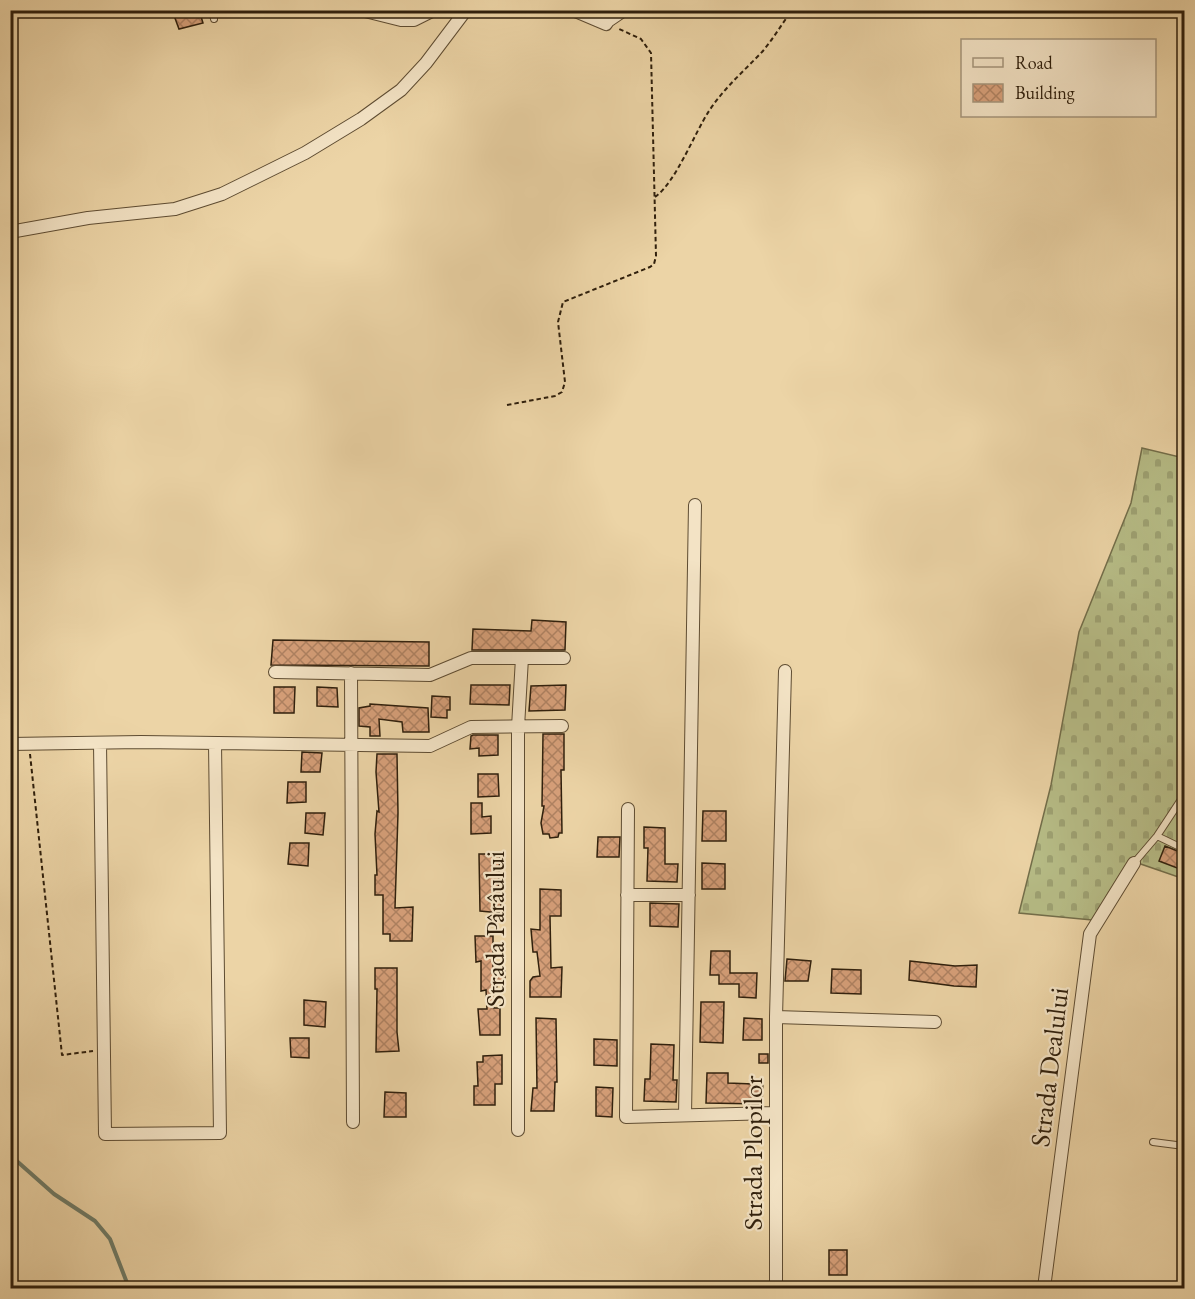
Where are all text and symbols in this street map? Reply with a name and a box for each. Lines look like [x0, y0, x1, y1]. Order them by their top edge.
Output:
legend [961, 39, 1156, 117]
text: Road [1015, 51, 1054, 74]
text: Building [1015, 81, 1075, 104]
street label: Strada Pârâului [477, 850, 512, 1007]
street label: Strada Dealului [1022, 985, 1076, 1149]
street label: Strada Plopilor [735, 1076, 770, 1230]

